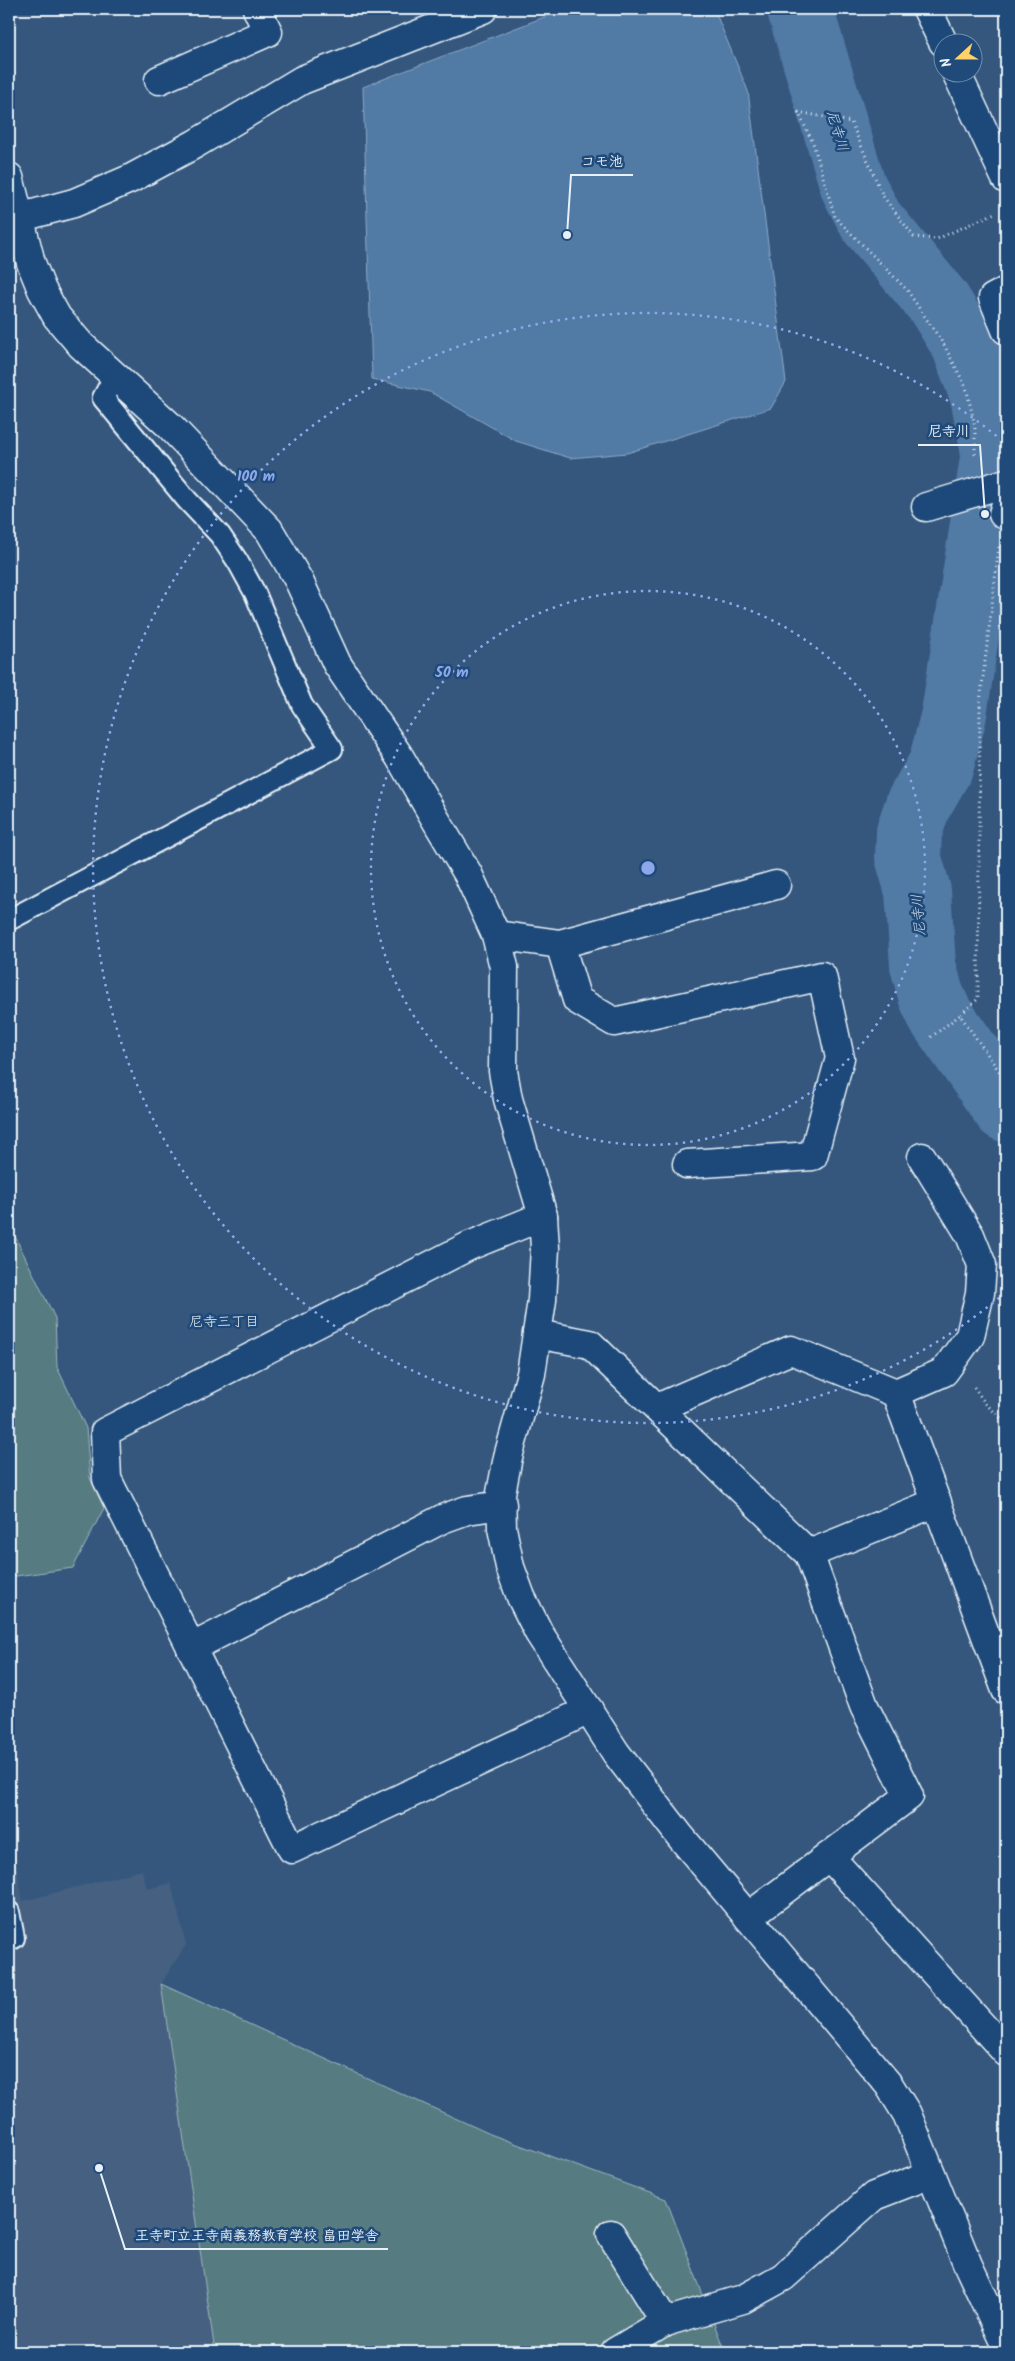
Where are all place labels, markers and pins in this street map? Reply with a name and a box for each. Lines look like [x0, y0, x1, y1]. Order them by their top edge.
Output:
callout: コモ池 [571, 146, 633, 175]
callout: 尼寺川 [918, 416, 980, 445]
centre of rings [639, 859, 657, 877]
callout: 王寺町立王寺南義務教育学校 畠田学舎 [125, 2220, 388, 2249]

